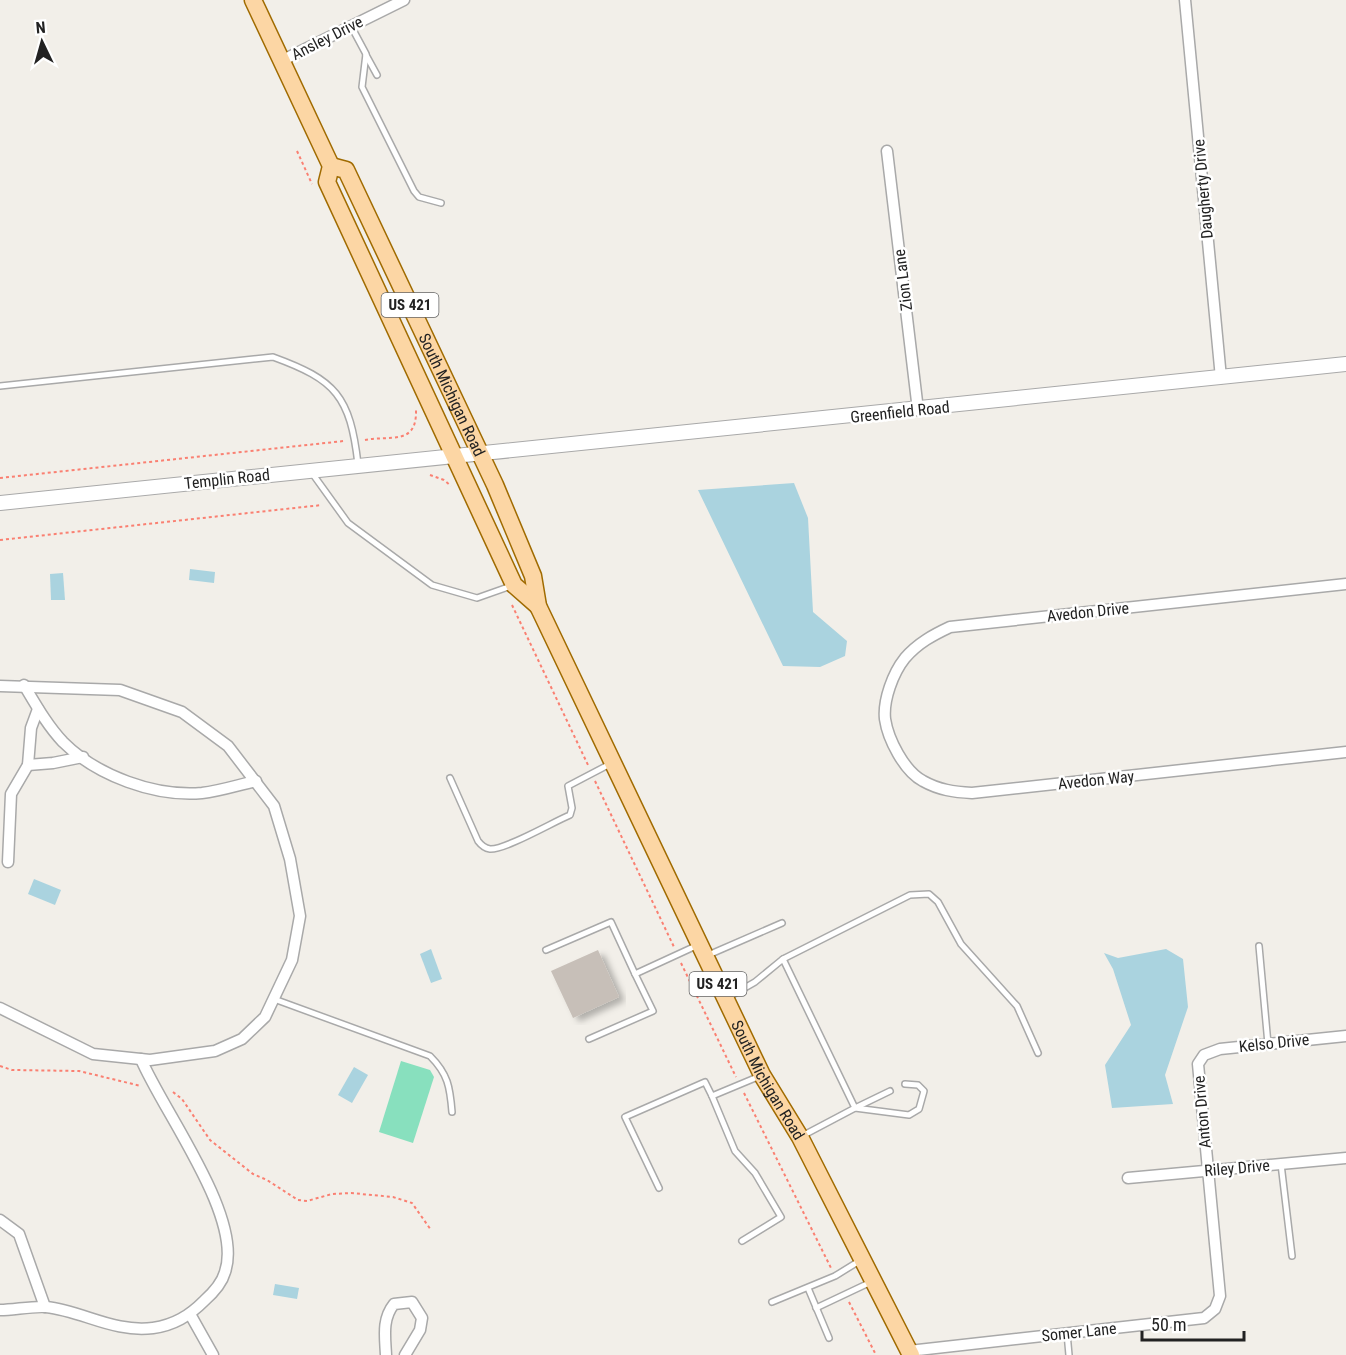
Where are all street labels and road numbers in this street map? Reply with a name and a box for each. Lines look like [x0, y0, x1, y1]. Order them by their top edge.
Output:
street label: Ansley Drive [288, 12, 366, 64]
street label: Daugherty Drive [1189, 138, 1217, 240]
street label: Zion Lane [890, 248, 916, 312]
road number: US 421 [382, 293, 438, 317]
street label: South Michigan Road [415, 330, 489, 459]
street label: Greenfield Road [849, 397, 951, 427]
street label: Templin Road [183, 465, 271, 493]
street label: Avedon Drive [1046, 598, 1130, 626]
street label: Avedon Way [1057, 767, 1135, 793]
road number: US 421 [690, 972, 746, 996]
street label: South Michigan Road [728, 1017, 809, 1143]
street label: Kelso Drive [1238, 1030, 1310, 1056]
street label: Anton Drive [1189, 1075, 1215, 1149]
street label: Riley Drive [1204, 1156, 1270, 1180]
street label: Somer Lane [1041, 1319, 1117, 1345]

